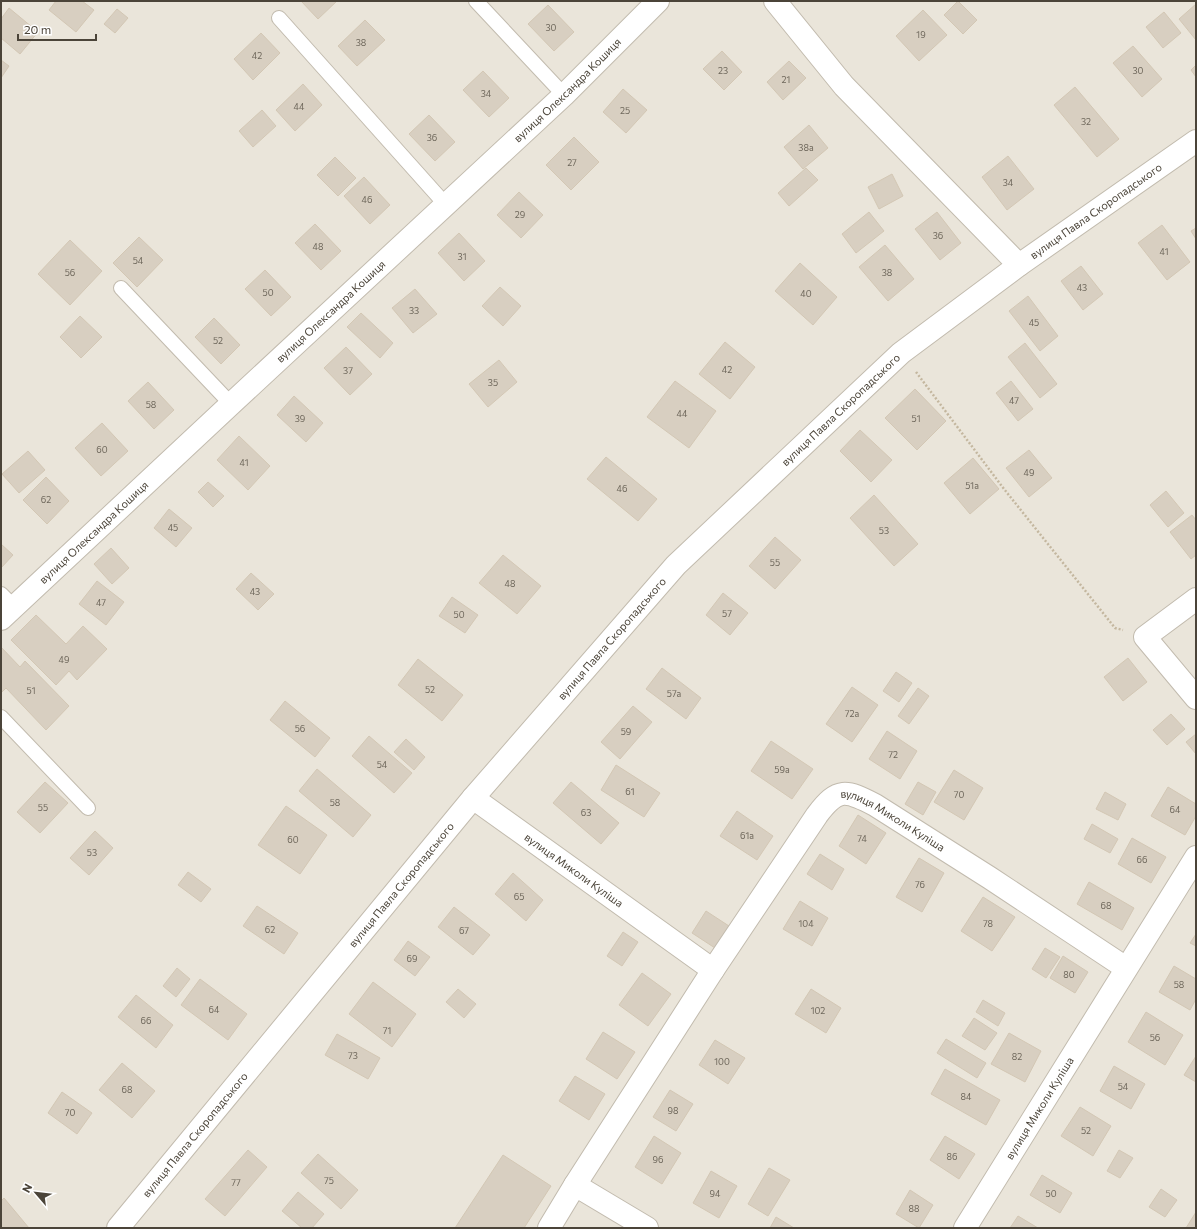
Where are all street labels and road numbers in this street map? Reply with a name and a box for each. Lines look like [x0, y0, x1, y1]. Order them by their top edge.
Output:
street label: вулиця Олександра Кошиця [511, 35, 623, 144]
street label: вулиця Павла Скоропадського [1027, 160, 1164, 261]
street label: вулиця Олександра Кошиця [273, 257, 388, 365]
street label: вулиця Павла Скоропадського [778, 350, 903, 468]
street label: вулиця Олександра Кошиця [36, 478, 151, 586]
street label: вулиця Павла Скоропадського [555, 574, 669, 702]
street label: вулиця Миколи Куліша [840, 787, 947, 854]
street label: вулиця Павла Скоропадського [346, 819, 456, 950]
street label: вулиця Миколи Куліша [522, 830, 626, 910]
street label: вулиця Миколи Куліша [1002, 1054, 1076, 1162]
street label: вулиця Павла Скоропадського [139, 1069, 250, 1199]

